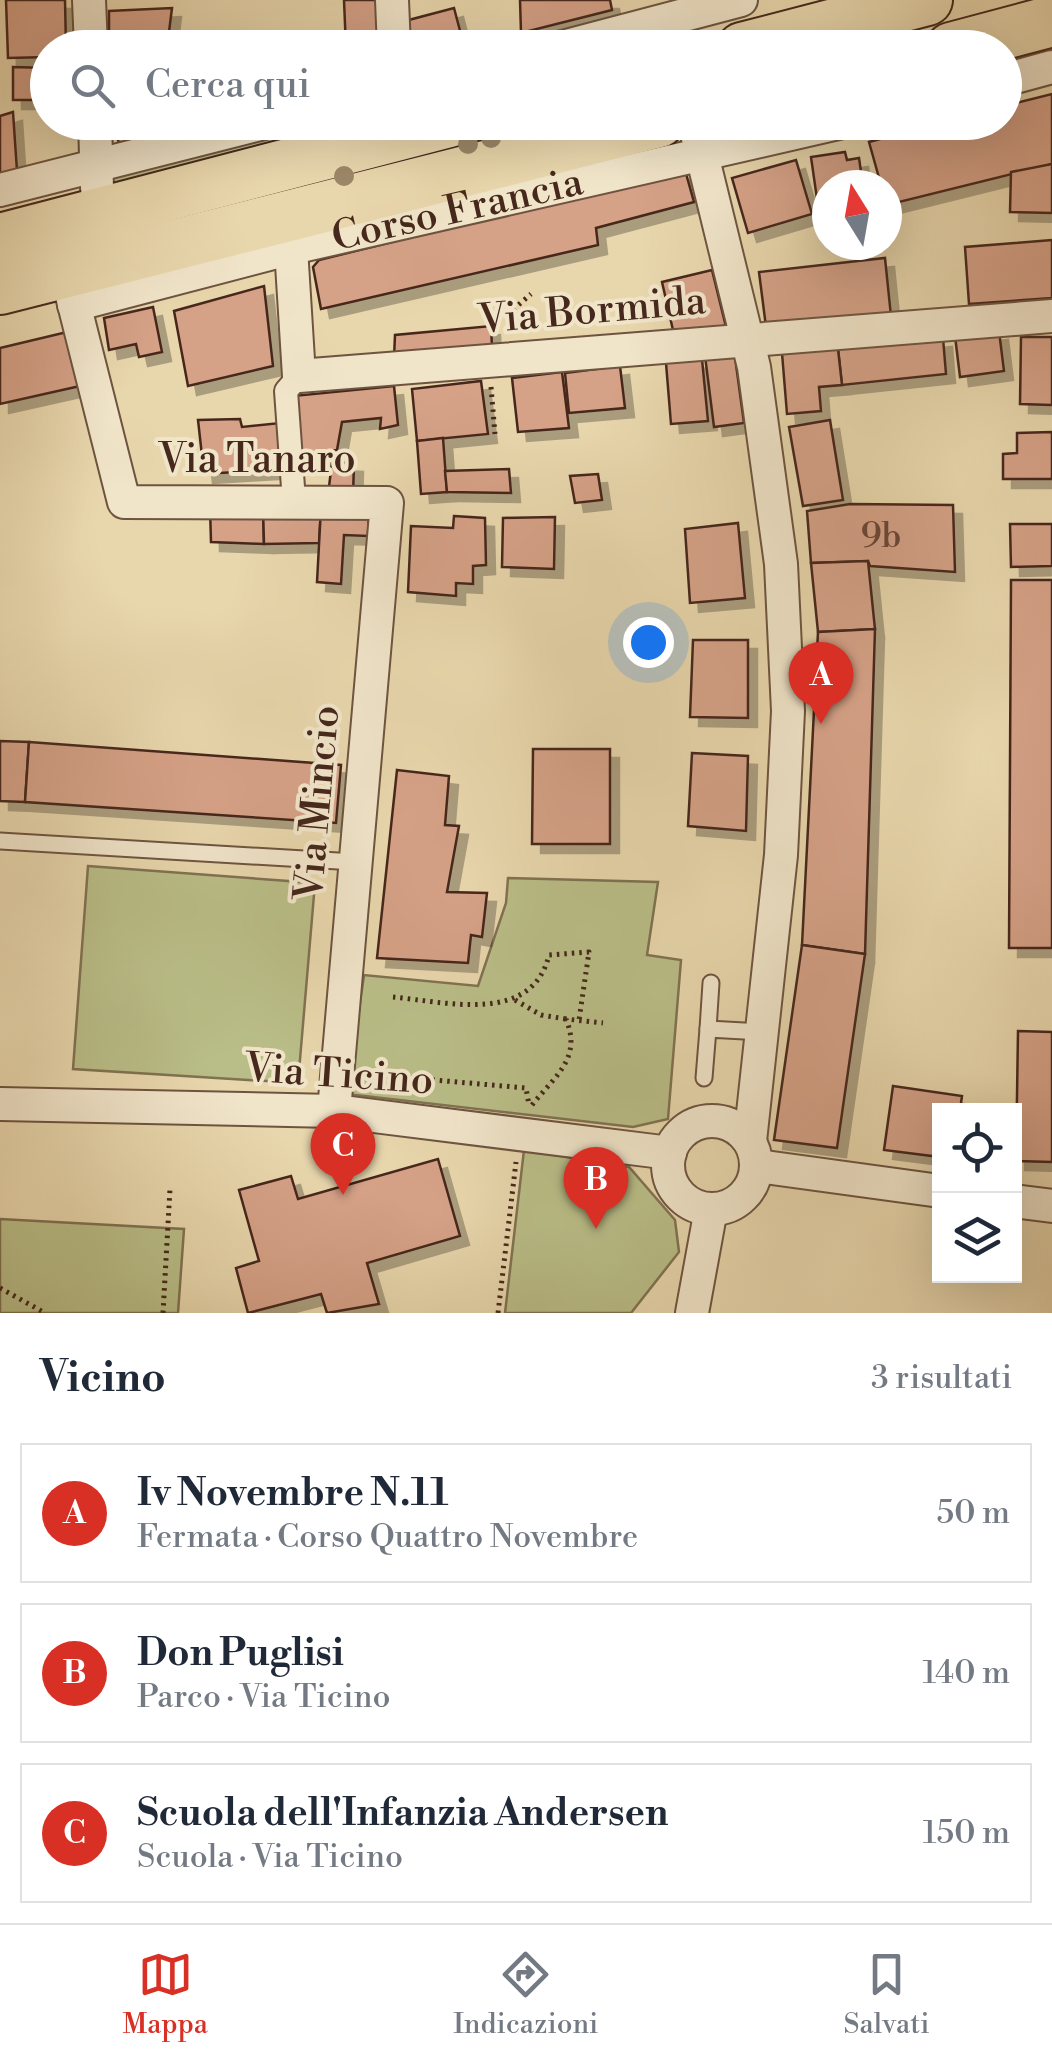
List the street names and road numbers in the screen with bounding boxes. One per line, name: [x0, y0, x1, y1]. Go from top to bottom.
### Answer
street label: Corso Francia: [327, 157, 589, 263]
street label: Via Bormida: [475, 276, 708, 346]
street label: Via Tanaro: [157, 435, 356, 485]
street label: Via Mincio: [284, 703, 351, 904]
street label: Via Ticino: [242, 1043, 435, 1107]

